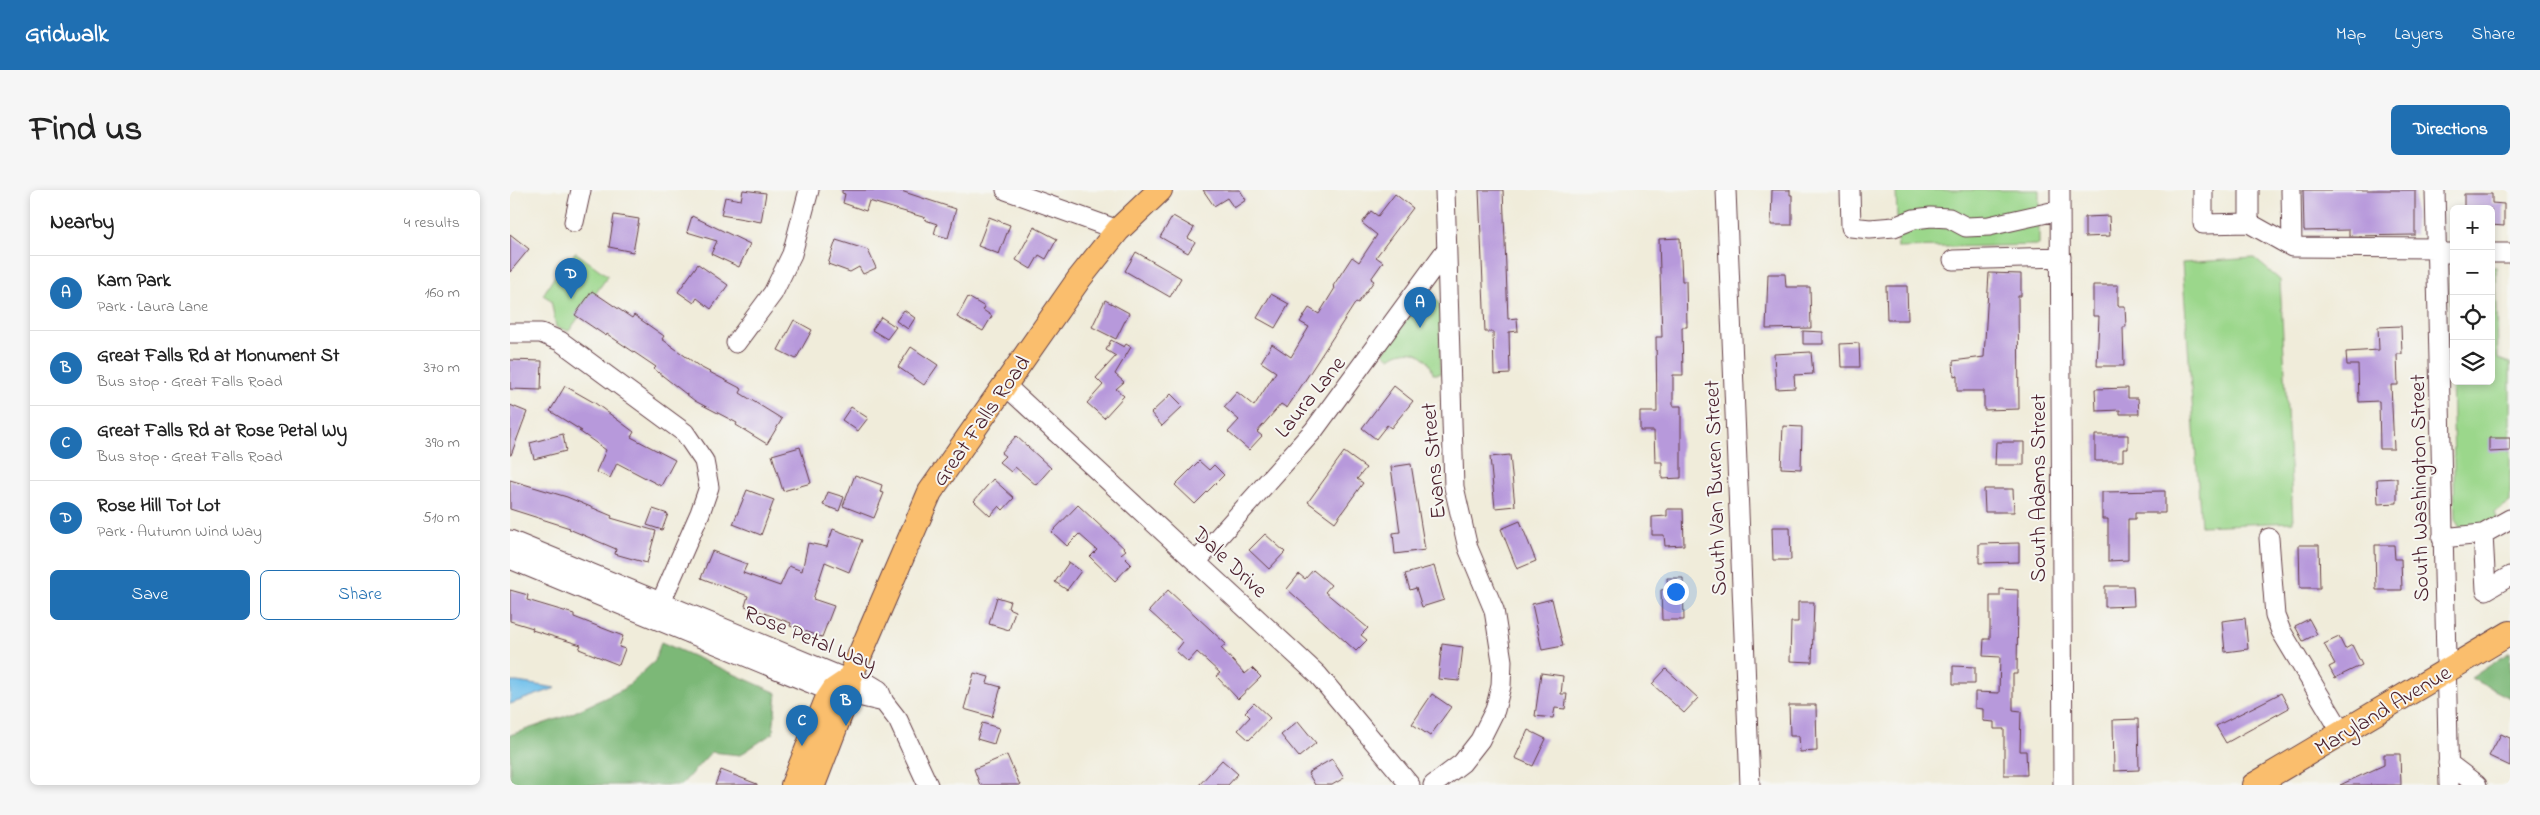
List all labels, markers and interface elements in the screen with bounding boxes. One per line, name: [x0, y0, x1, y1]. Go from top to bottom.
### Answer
text: Gridwalk: [25, 18, 109, 53]
text: Map: [2336, 22, 2366, 48]
text: Layers: [2394, 22, 2444, 48]
text: Share: [2472, 22, 2515, 48]
text: Find us: [30, 105, 142, 156]
button: Directions: [2391, 105, 2510, 155]
map controls: [2450, 205, 2495, 385]
button: +: [2450, 205, 2495, 250]
text: Nearby: [50, 208, 114, 238]
text: 4 results: [404, 211, 460, 235]
button: −: [2450, 250, 2495, 295]
pin: D: [555, 258, 587, 299]
text: Karn Park: [97, 268, 171, 295]
text: A: [61, 281, 71, 305]
text: 160 m: [425, 281, 460, 305]
pin: A: [1404, 287, 1436, 328]
text: Park · Laura Lane: [97, 295, 208, 319]
button: locate: [2450, 295, 2495, 340]
button: layers: [2450, 340, 2495, 385]
text: Great Falls Rd at Monument St: [97, 343, 339, 370]
street label: Great Falls Road: [925, 350, 1040, 494]
street label: Laura Lane: [1268, 350, 1355, 446]
text: B: [61, 356, 71, 380]
text: 370 m: [423, 356, 460, 380]
text: Bus stop · Great Falls Road: [97, 370, 282, 394]
street label: South Washington Street: [2403, 373, 2440, 602]
street label: South Van Buren Street: [1697, 379, 1737, 596]
street label: South Adams Street: [2024, 393, 2056, 582]
street label: Evans Street: [1414, 401, 1456, 520]
text: Great Falls Rd at Rose Petal Wy: [97, 418, 347, 445]
text: C: [62, 431, 70, 455]
text: 390 m: [425, 431, 460, 455]
text: Bus stop · Great Falls Road: [97, 445, 282, 469]
text: Rose Hill Tot Lot: [97, 493, 220, 520]
text: D: [60, 506, 72, 530]
text: 510 m: [422, 506, 460, 530]
street label: Dale Drive: [1183, 519, 1274, 607]
text: Park · Autumn Wind Way: [97, 520, 262, 544]
button: Save: [50, 570, 250, 620]
button: Share: [260, 570, 460, 620]
your location: [1663, 579, 1689, 605]
street label: Rose Petal Way: [738, 599, 881, 682]
street label: Maryland Avenue: [2309, 658, 2459, 766]
pin: B: [830, 685, 862, 726]
pin: C: [786, 705, 818, 746]

